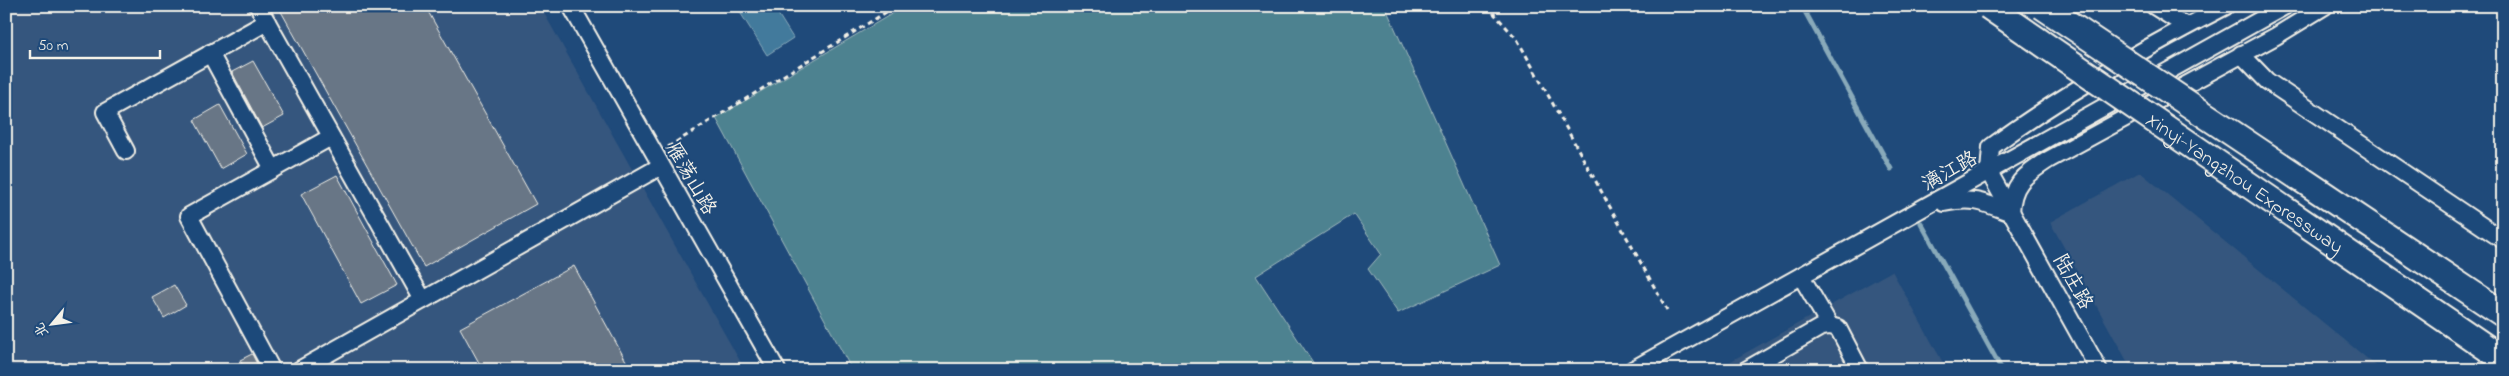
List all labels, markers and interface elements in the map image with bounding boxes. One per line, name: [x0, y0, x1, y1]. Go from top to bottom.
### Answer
scale bar: [30, 28, 160, 60]
text: 50 m: [38, 35, 69, 57]
street label: Xinyi-Yangzhou Expressway: [2139, 107, 2348, 262]
street label: 雁荡山路: [657, 137, 723, 222]
street label: 漓江路: [1917, 144, 1984, 199]
street label: 陆庄路: [2045, 249, 2100, 316]
north arrow: [28, 298, 78, 348]
text: 北: [29, 318, 55, 341]

